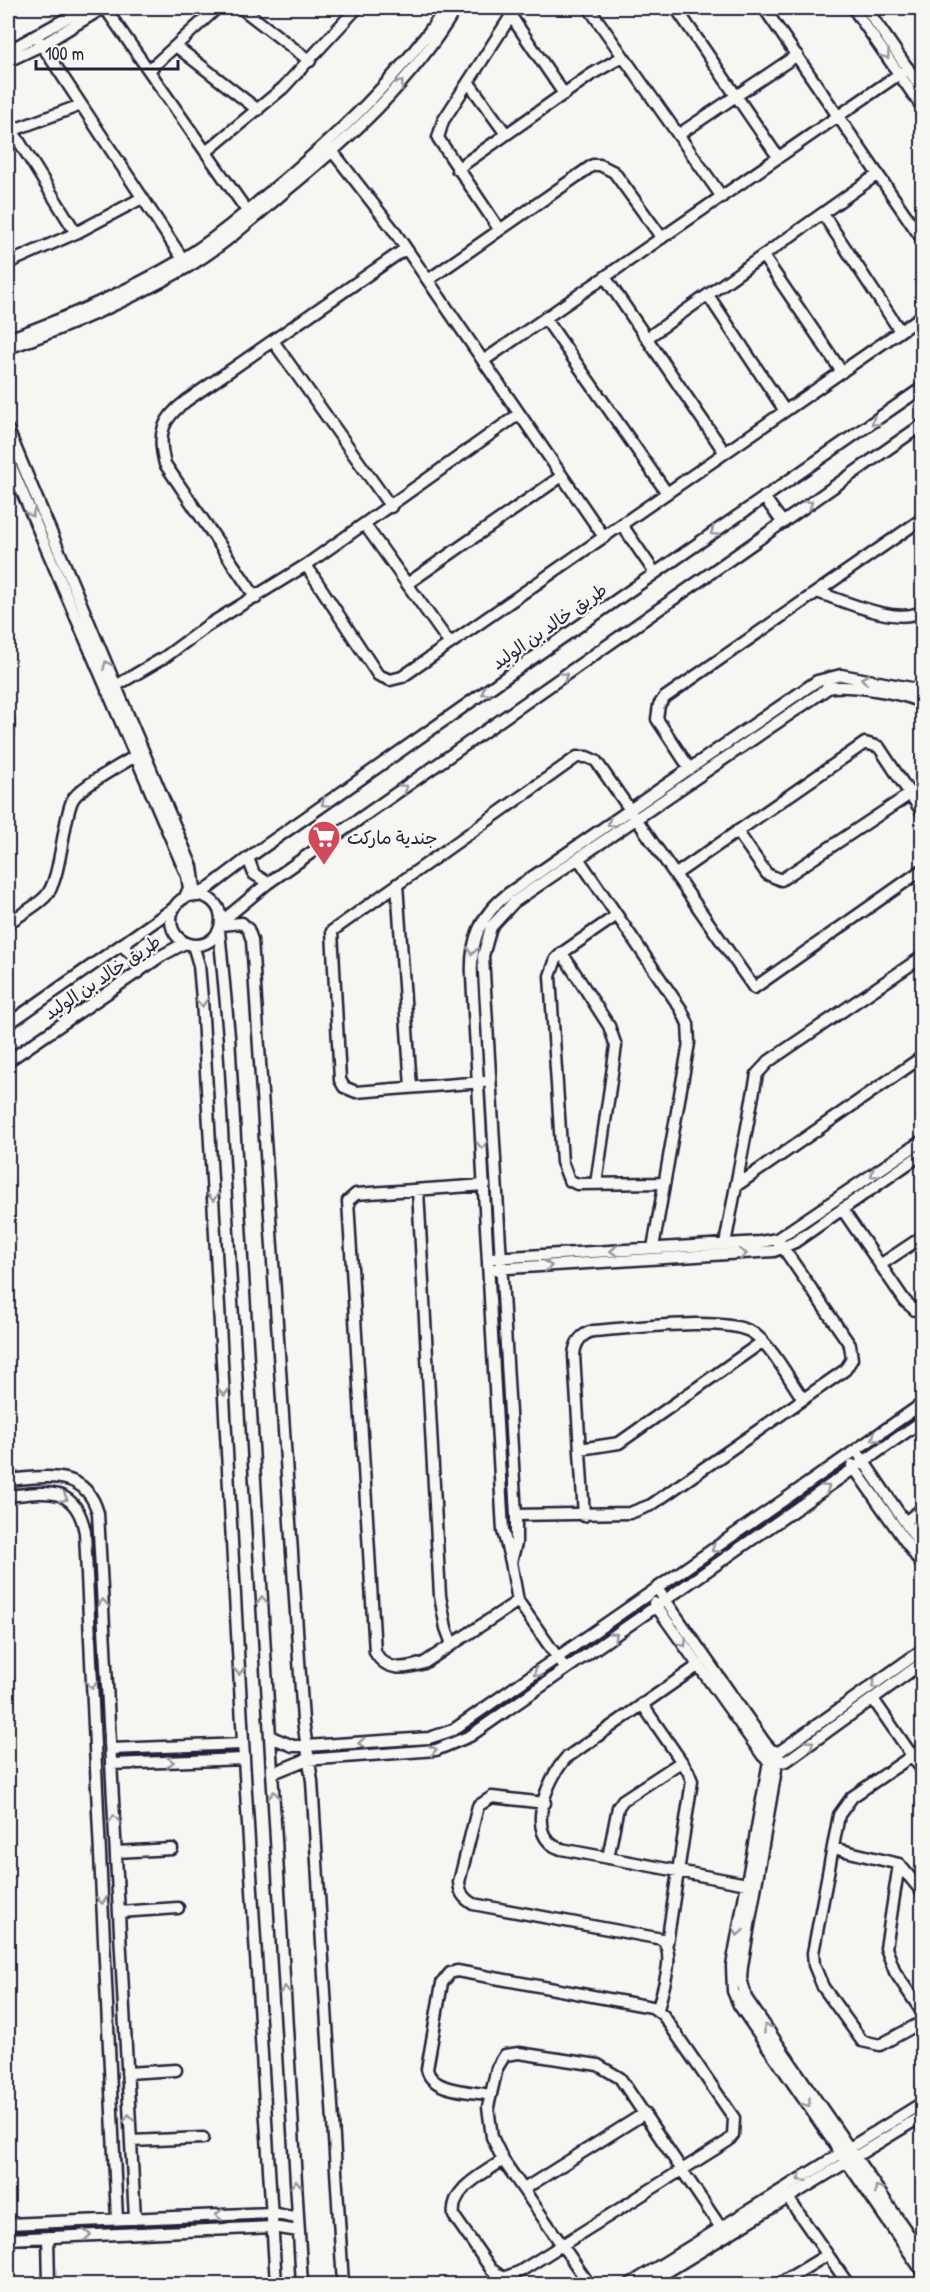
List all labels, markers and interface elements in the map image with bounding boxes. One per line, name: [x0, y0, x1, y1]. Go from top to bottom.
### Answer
scale bar: [36, 33, 178, 71]
text: 100 m: [45, 41, 84, 66]
one-way arrow: [879, 49, 890, 60]
one-way arrow: [393, 81, 404, 91]
one-way arrow: [870, 415, 881, 426]
one-way arrow: [803, 500, 814, 511]
one-way arrow: [23, 506, 35, 517]
one-way arrow: [709, 525, 720, 536]
street label: طريق خالد بن الوليد: [486, 577, 612, 675]
one-way arrow: [102, 661, 114, 672]
one-way arrow: [557, 672, 568, 683]
one-way arrow: [861, 673, 870, 685]
one-way arrow: [480, 684, 491, 695]
one-way arrow: [397, 784, 408, 795]
one-way arrow: [321, 796, 332, 807]
one-way arrow: [607, 816, 618, 827]
supermarket icon: جندية ماركت: [306, 819, 342, 866]
place label: جندية ماركت: [347, 825, 438, 850]
street label: طريق خالد بن الوليد: [39, 929, 165, 1025]
one-way arrow: [467, 946, 479, 955]
one-way arrow: [195, 998, 208, 1007]
one-way arrow: [476, 1141, 489, 1150]
one-way arrow: [870, 1167, 881, 1178]
one-way arrow: [206, 1193, 219, 1202]
one-way arrow: [609, 1244, 618, 1257]
one-way arrow: [738, 1248, 747, 1261]
one-way arrow: [544, 1260, 553, 1273]
one-way arrow: [217, 1388, 230, 1397]
one-way arrow: [870, 1431, 881, 1442]
one-way arrow: [820, 1484, 831, 1495]
one-way arrow: [58, 1491, 68, 1502]
one-way arrow: [710, 1542, 721, 1553]
one-way arrow: [256, 1596, 269, 1605]
one-way arrow: [97, 1598, 110, 1607]
one-way arrow: [608, 1632, 619, 1643]
one-way arrow: [676, 1636, 687, 1647]
one-way arrow: [232, 1666, 245, 1675]
one-way arrow: [533, 1666, 544, 1677]
one-way arrow: [871, 1677, 882, 1688]
one-way arrow: [86, 1680, 99, 1689]
one-way arrow: [357, 1737, 366, 1750]
one-way arrow: [804, 1740, 815, 1751]
one-way arrow: [427, 1745, 437, 1758]
one-way arrow: [165, 1755, 174, 1768]
one-way arrow: [267, 1790, 280, 1799]
one-way arrow: [108, 1814, 121, 1823]
one-way arrow: [96, 1896, 109, 1905]
one-way arrow: [732, 1926, 745, 1936]
one-way arrow: [278, 1985, 291, 1994]
one-way arrow: [763, 2024, 774, 2035]
one-way arrow: [800, 2097, 811, 2108]
one-way arrow: [123, 2114, 136, 2123]
one-way arrow: [797, 2171, 807, 2183]
one-way arrow: [289, 2180, 302, 2189]
one-way arrow: [874, 2184, 885, 2195]
one-way arrow: [214, 2209, 223, 2221]
one-way arrow: [82, 2229, 91, 2242]

